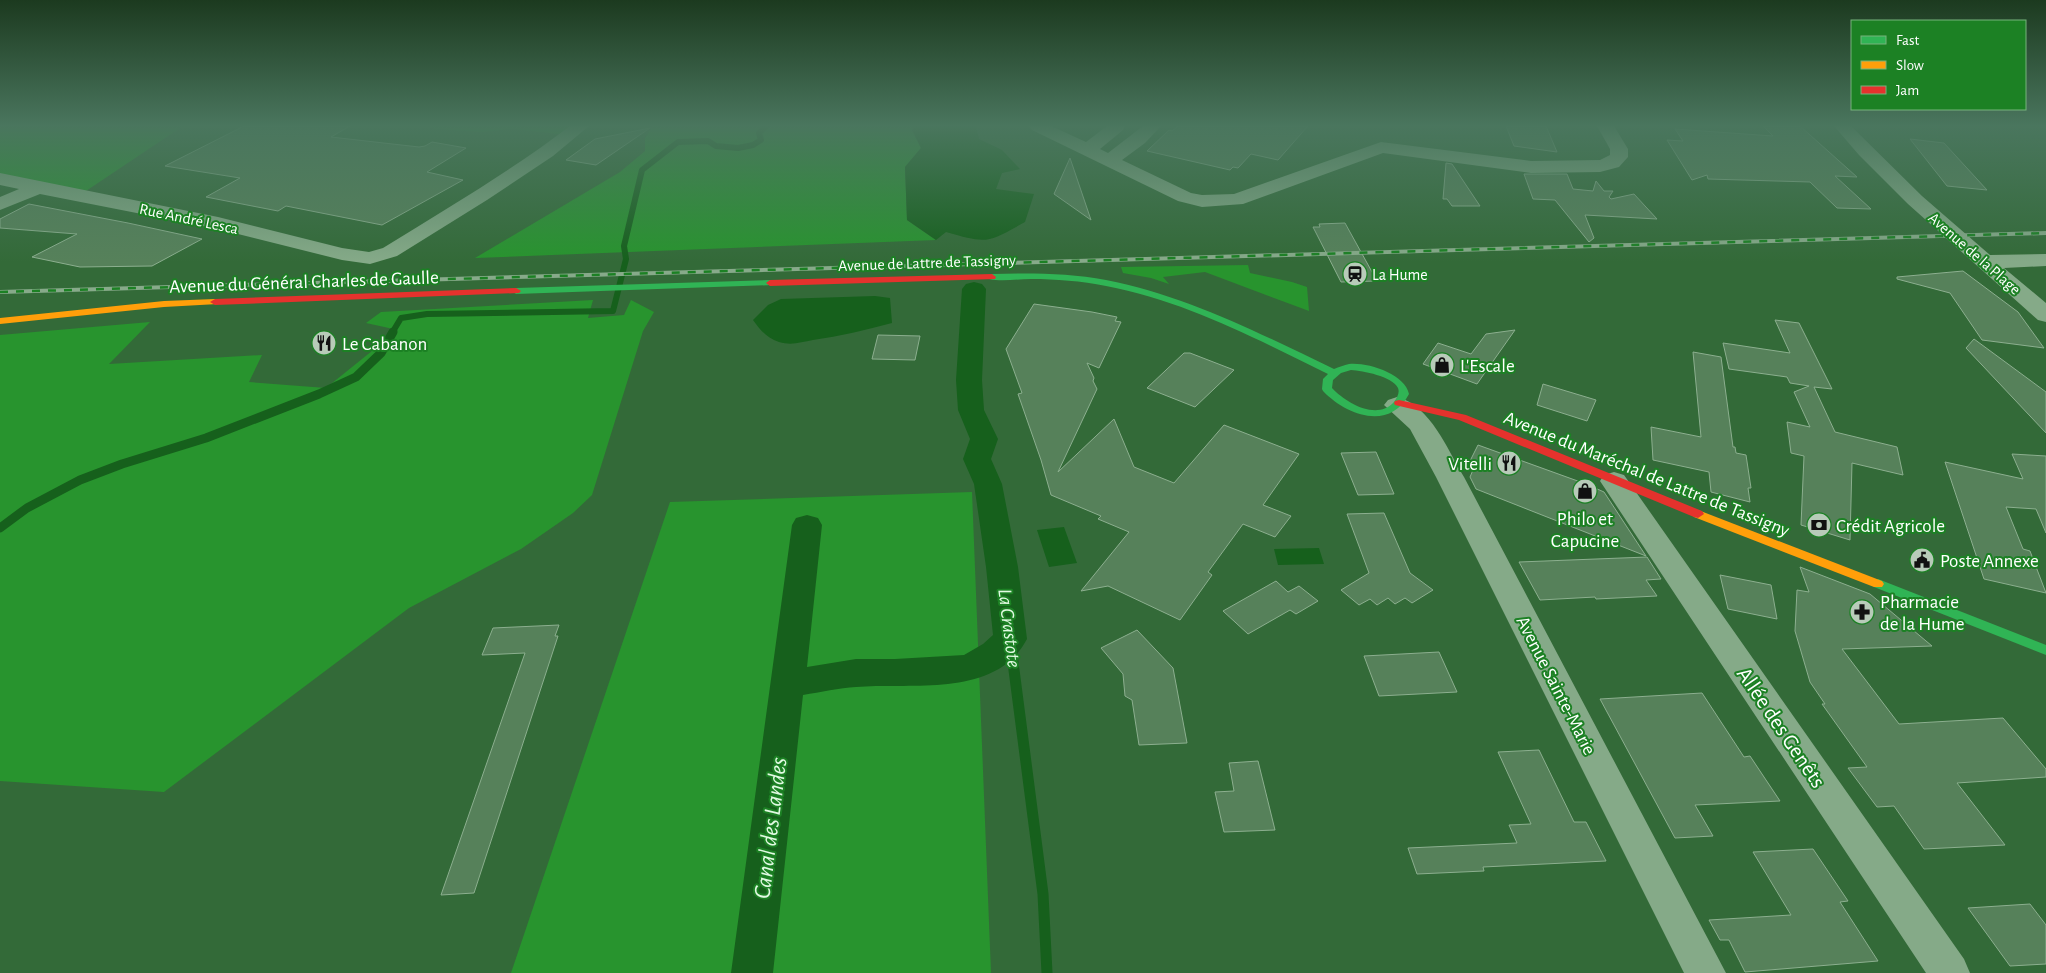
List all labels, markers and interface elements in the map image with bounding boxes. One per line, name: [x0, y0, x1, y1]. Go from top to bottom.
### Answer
legend: [1851, 20, 2026, 110]
text: Fast: [1896, 33, 1920, 48]
text: Slow: [1896, 58, 1924, 73]
text: Jam: [1896, 83, 1919, 98]
street label: Rue André Lesca: [138, 201, 240, 237]
street label: Avenue de la Plage: [1925, 210, 2024, 298]
street label: Avenue de Lattre de Tassigny: [838, 252, 1016, 275]
station icon: La Hume: [1342, 261, 1368, 287]
place label: La Hume: [1372, 267, 1428, 283]
street label: Avenue du Général Charles de Gaulle: [169, 268, 439, 297]
restaurant icon: Le Cabanon: [311, 330, 337, 356]
place label: Le Cabanon: [342, 335, 427, 354]
shop icon: L'Escale: [1429, 352, 1455, 378]
place label: L'Escale: [1460, 357, 1515, 376]
street label: Avenue du Maréchal de Lattre de Tassigny: [1501, 408, 1792, 540]
restaurant icon: Vitelli: [1496, 450, 1522, 476]
place label: Vitelli: [1448, 455, 1492, 474]
shop icon: Philo et Capucine: [1572, 478, 1598, 504]
place label: Philo et Capucine: [1551, 510, 1619, 551]
bank icon: Crédit Agricole: [1806, 512, 1832, 538]
place label: Crédit Agricole: [1836, 517, 1945, 536]
public building icon: Poste Annexe: [1909, 547, 1935, 573]
place label: Poste Annexe: [1940, 552, 2039, 571]
water label: La Crastote: [994, 588, 1024, 669]
place label: Pharmacie de la Hume: [1880, 593, 1965, 634]
pharmacy icon: Pharmacie de la Hume: [1849, 599, 1875, 625]
street label: Avenue Sainte-Marie: [1512, 613, 1599, 758]
street label: Allée des Genêts: [1733, 663, 1830, 792]
water label: Canal des Landes: [750, 756, 792, 900]

